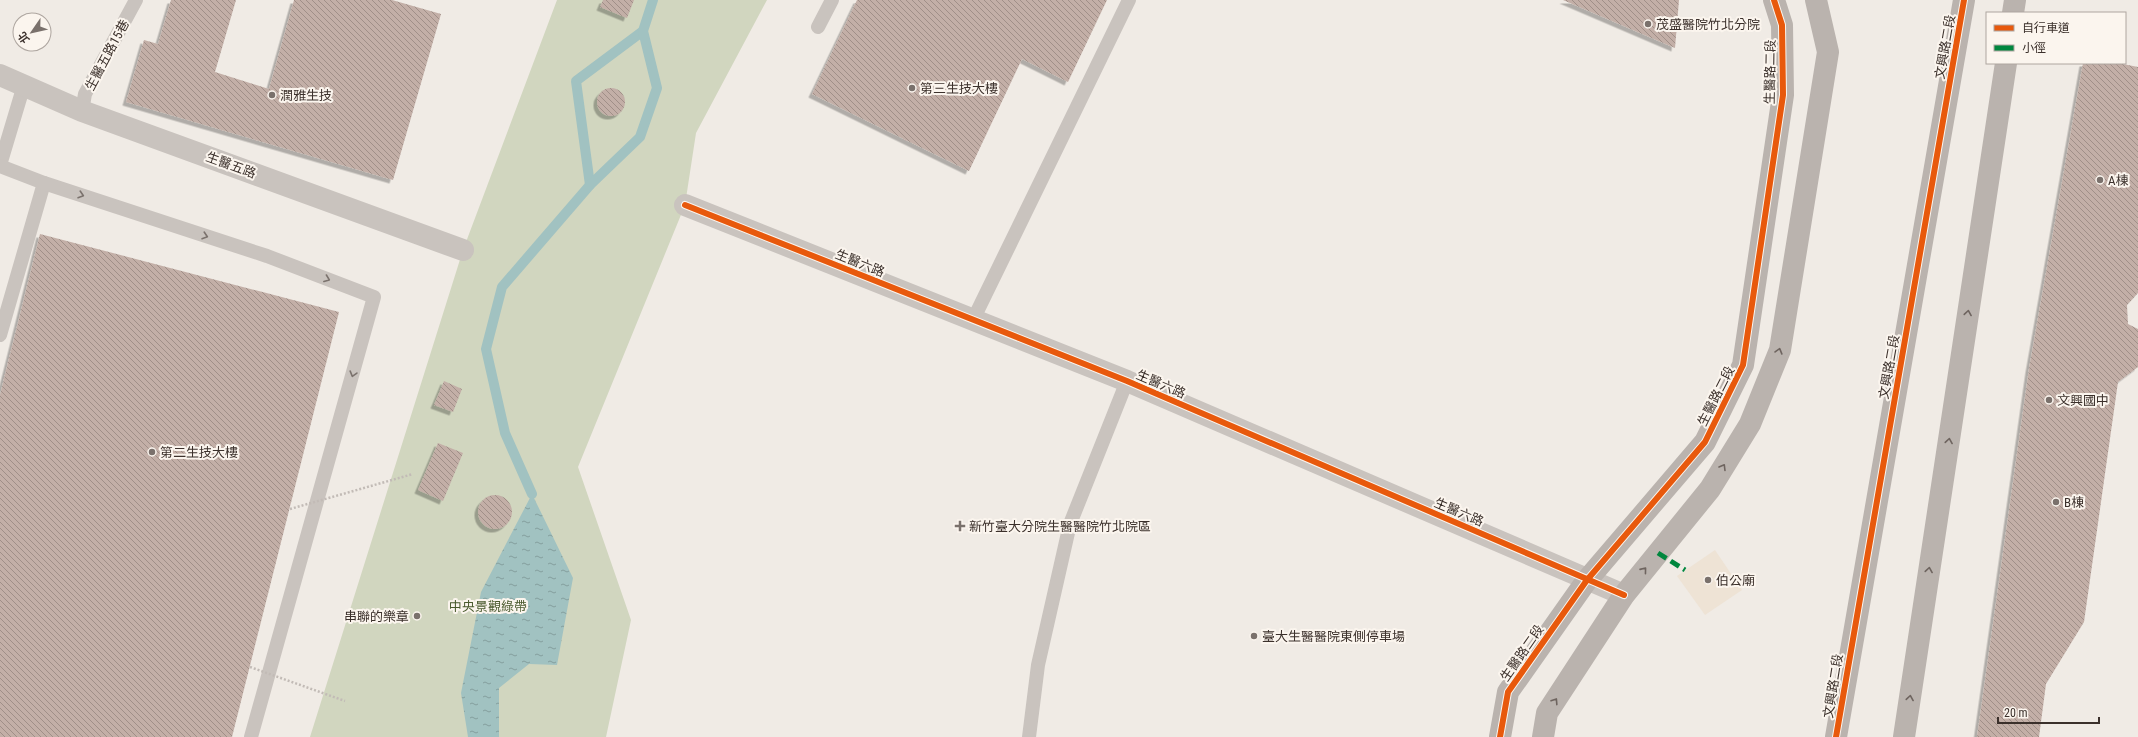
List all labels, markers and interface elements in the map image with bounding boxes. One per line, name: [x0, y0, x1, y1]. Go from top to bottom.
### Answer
north arrow: [12, 12, 52, 52]
legend: [1986, 12, 2126, 64]
street label: 文興路二段: [1932, 14, 1958, 80]
street label: 生醫五路15巷: [82, 17, 132, 93]
place label: 茂盛醫院竹北分院: [1656, 17, 1760, 32]
marker: 茂盛醫院竹北分院: [1643, 19, 1653, 29]
text: 自行車道: [2022, 21, 2070, 35]
text: 北: [16, 29, 33, 46]
street label: 生醫路二段: [1762, 39, 1778, 105]
text: 小徑: [2022, 41, 2046, 55]
place label: 第三生技大樓: [920, 81, 998, 96]
marker: 第三生技大樓: [907, 83, 917, 93]
place label: 潤雅生技: [280, 88, 332, 103]
marker: 潤雅生技: [267, 90, 277, 100]
street label: 生醫五路: [204, 149, 258, 181]
place label: A棟: [2108, 173, 2129, 188]
marker: A棟: [2095, 175, 2105, 185]
one-way arrow: [78, 191, 85, 199]
one-way arrow: [201, 231, 208, 240]
street label: 生醫六路: [833, 246, 887, 280]
one-way arrow: [324, 274, 331, 283]
one-way arrow: [1963, 310, 1972, 316]
street label: 文興路二段: [1876, 334, 1902, 400]
one-way arrow: [1774, 347, 1783, 354]
street label: 生醫路二段: [1695, 364, 1737, 428]
street label: 生醫六路: [1134, 367, 1188, 401]
one-way arrow: [349, 370, 358, 377]
place label: 文興國中: [2057, 393, 2109, 408]
marker: 文興國中: [2044, 395, 2054, 405]
one-way arrow: [1944, 438, 1953, 444]
place label: 第二生技大樓: [160, 445, 238, 460]
marker: 第二生技大樓: [147, 447, 157, 457]
one-way arrow: [1719, 464, 1726, 471]
street label: 生醫六路: [1432, 495, 1486, 529]
place label: B棟: [2064, 495, 2084, 510]
marker: B棟: [2051, 497, 2061, 507]
place label: 新竹臺大分院生醫醫院竹北院區: [969, 519, 1151, 534]
marker: 新竹臺大分院生醫醫院竹北院區: [954, 520, 966, 532]
one-way arrow: [1924, 567, 1933, 573]
one-way arrow: [1639, 568, 1646, 575]
place label: 伯公廟: [1716, 573, 1755, 588]
marker: 伯公廟: [1703, 575, 1713, 585]
park label: 中央景觀綠帶: [449, 599, 527, 614]
place label: 串聯的樂章: [344, 609, 409, 624]
marker: 串聯的樂章: [412, 611, 422, 621]
street label: 生醫路二段: [1497, 622, 1547, 684]
place label: 臺大生醫醫院東側停車場: [1262, 629, 1405, 644]
marker: 臺大生醫醫院東側停車場: [1249, 631, 1259, 641]
street label: 文興路二段: [1821, 653, 1845, 719]
one-way arrow: [1905, 695, 1914, 702]
one-way arrow: [1550, 698, 1558, 705]
scale bar: [1998, 699, 2099, 725]
text: 20 m: [2004, 706, 2028, 720]

